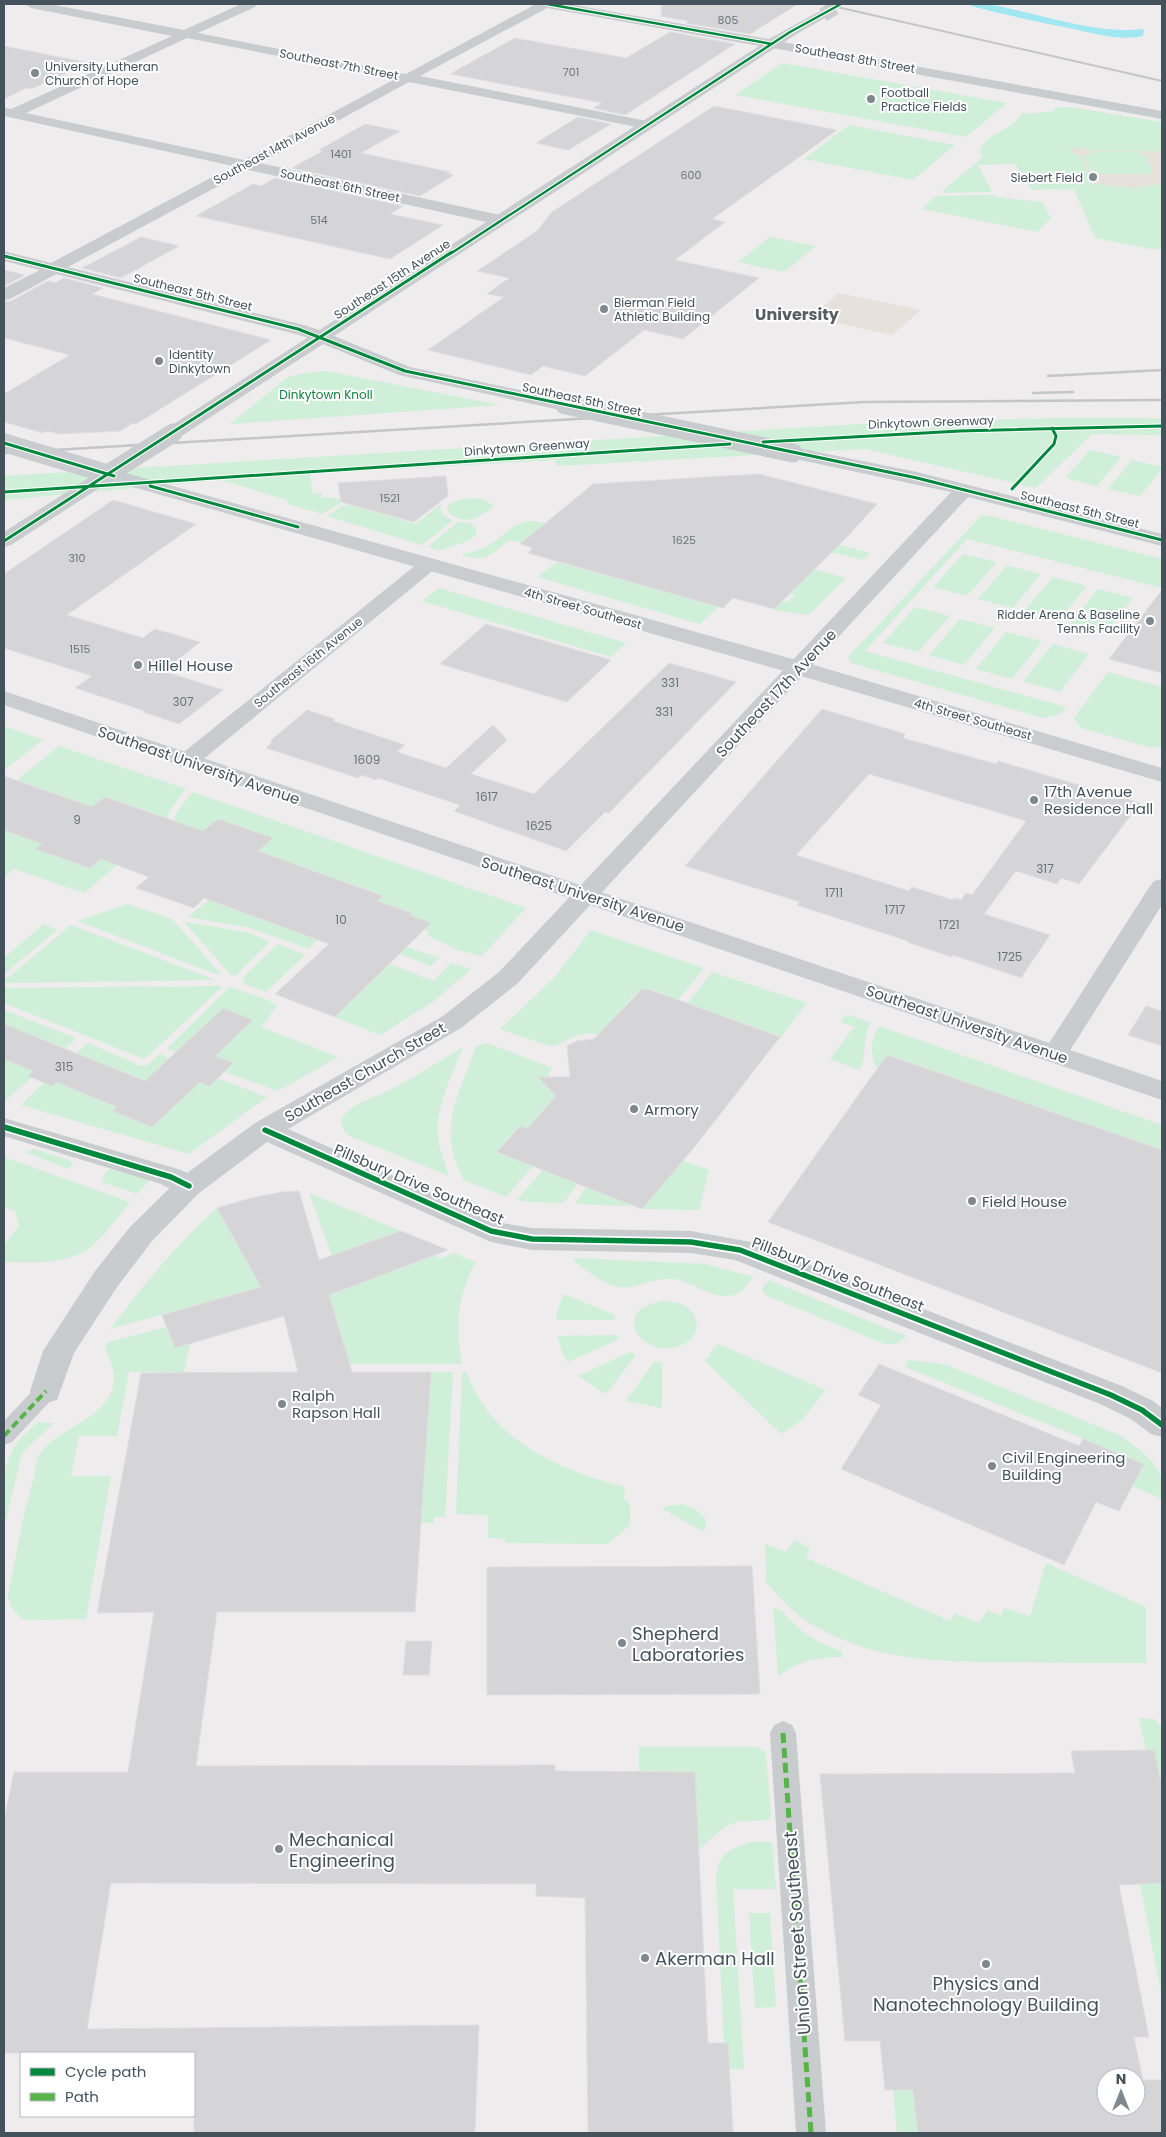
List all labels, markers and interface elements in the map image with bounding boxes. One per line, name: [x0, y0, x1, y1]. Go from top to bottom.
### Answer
house number: 805: [718, 12, 738, 28]
street label: Southeast 8th Street: [794, 39, 916, 77]
street label: Southeast 7th Street: [278, 44, 400, 84]
place label: University Lutheran Church of Hope: [45, 58, 159, 89]
house number: 701: [563, 64, 579, 80]
marker: University Lutheran Church of Hope: [29, 67, 41, 79]
place label: Football Practice Fields: [881, 84, 967, 115]
marker: Football Practice Fields: [865, 93, 877, 105]
street label: Southeast 14th Avenue: [210, 110, 338, 188]
house number: 1401: [331, 146, 351, 162]
street label: Southeast 6th Street: [279, 164, 401, 206]
house number: 600: [681, 167, 701, 183]
place label: Siebert Field: [1010, 169, 1083, 186]
marker: Siebert Field: [1087, 171, 1099, 183]
house number: 514: [310, 212, 328, 228]
street label: Southeast 15th Avenue: [331, 235, 453, 323]
street label: Southeast 5th Street: [132, 269, 254, 315]
place label: Bierman Field Athletic Building: [614, 294, 710, 325]
marker: Bierman Field Athletic Building: [598, 303, 610, 315]
district label: University: [755, 303, 840, 326]
place label: Identity Dinkytown: [169, 346, 231, 377]
marker: Identity Dinkytown: [153, 355, 165, 367]
street label: Southeast 5th Street: [521, 378, 643, 420]
park label: Dinkytown Knoll: [279, 386, 373, 403]
street label: Dinkytown Greenway: [868, 411, 994, 433]
street label: Dinkytown Greenway: [464, 434, 591, 460]
street label: Southeast 5th Street: [1019, 486, 1141, 532]
house number: 1521: [380, 490, 400, 506]
house number: 1625: [672, 532, 696, 548]
house number: 310: [69, 550, 86, 566]
street label: 4th Street Southeast: [522, 583, 644, 633]
place label: Ridder Arena & Baseline Tennis Facility: [997, 606, 1140, 637]
street label: Southeast 16th Avenue: [250, 613, 366, 711]
marker: Ridder Arena & Baseline Tennis Facility: [1144, 615, 1156, 627]
street label: Southeast 17th Avenue: [711, 624, 841, 762]
house number: 1515: [70, 641, 91, 657]
place label: Hillel House: [148, 655, 233, 676]
marker: Hillel House: [132, 659, 144, 671]
house number: 331: [661, 674, 679, 691]
house number: 307: [172, 693, 194, 710]
street label: 4th Street Southeast: [912, 694, 1034, 744]
house number: 331: [655, 703, 673, 720]
street label: Southeast University Avenue: [95, 721, 303, 809]
house number: 1609: [354, 751, 380, 768]
place label: 17th Avenue Residence Hall: [1044, 781, 1153, 819]
house number: 1617: [476, 788, 498, 805]
marker: 17th Avenue Residence Hall: [1028, 794, 1040, 806]
house number: 9: [73, 811, 81, 828]
house number: 1625: [526, 817, 552, 834]
street label: Southeast University Avenue: [479, 851, 687, 937]
house number: 317: [1036, 860, 1054, 877]
house number: 1711: [825, 884, 843, 901]
house number: 1717: [885, 901, 906, 918]
house number: 10: [335, 911, 347, 928]
house number: 1721: [938, 916, 960, 933]
house number: 1725: [998, 948, 1022, 965]
street label: Southeast University Avenue: [863, 980, 1071, 1068]
street label: Southeast Church Street: [281, 1017, 449, 1127]
house number: 315: [55, 1058, 73, 1075]
place label: Armory: [644, 1099, 699, 1120]
marker: Armory: [628, 1103, 640, 1115]
street label: Pillsbury Drive Southeast: [331, 1139, 507, 1229]
place label: Field House: [982, 1191, 1067, 1212]
marker: Field House: [966, 1195, 978, 1207]
street label: Pillsbury Drive Southeast: [749, 1231, 927, 1317]
place label: Ralph Rapson Hall: [292, 1385, 380, 1423]
marker: Ralph Rapson Hall: [276, 1398, 288, 1410]
place label: Civil Engineering Building: [1002, 1447, 1125, 1485]
marker: Civil Engineering Building: [986, 1460, 998, 1472]
place label: Shepherd Laboratories: [632, 1621, 744, 1667]
marker: Shepherd Laboratories: [616, 1637, 628, 1649]
place label: Mechanical Engineering: [289, 1827, 395, 1873]
street label: Union Street Southeast: [777, 1830, 817, 2036]
marker: Mechanical Engineering: [273, 1843, 285, 1855]
place label: Akerman Hall: [655, 1946, 775, 1971]
marker: Akerman Hall: [639, 1952, 651, 1964]
marker: Physics and Nanotechnology Building: [980, 1958, 992, 1970]
place label: Physics and Nanotechnology Building: [873, 1971, 1099, 2017]
legend: [20, 2052, 195, 2117]
text: Cycle path: [65, 2061, 146, 2082]
north arrow: [1096, 2067, 1146, 2117]
text: N: [1116, 2069, 1126, 2089]
text: Path: [65, 2086, 99, 2107]

